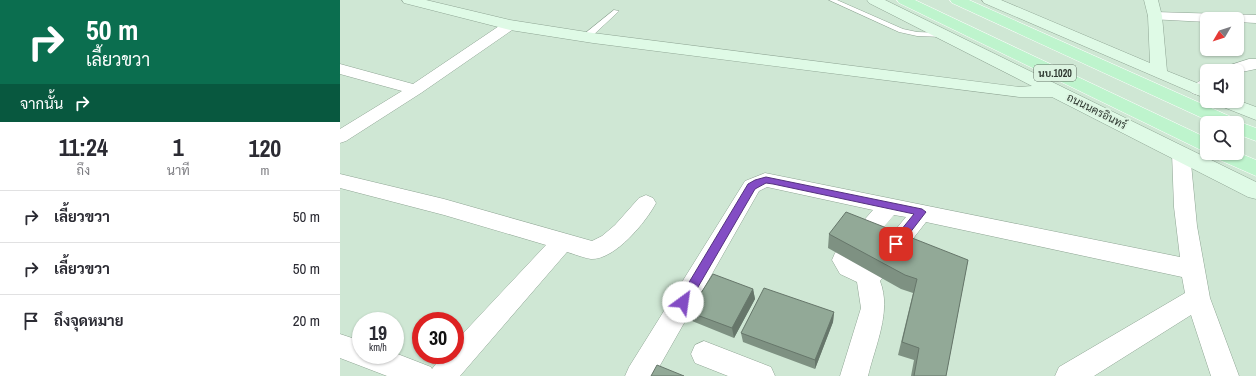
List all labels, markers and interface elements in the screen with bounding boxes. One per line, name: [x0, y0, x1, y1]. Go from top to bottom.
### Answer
text: 50 m: [86, 11, 138, 49]
north arrow: [1200, 12, 1244, 56]
map controls: [1200, 12, 1244, 160]
icon: right: [20, 16, 72, 68]
text: เลี้ยวขวา: [86, 47, 150, 72]
button: sound: [1200, 64, 1244, 108]
road number: นบ.1020: [1034, 65, 1076, 81]
street label: ถนนนครอินทร์: [1065, 89, 1130, 132]
icon: right: [71, 92, 93, 114]
text: จากนั้น: [20, 93, 63, 114]
button: search: [1200, 116, 1244, 160]
text: 11:24: [59, 131, 108, 163]
text: 1: [173, 131, 184, 163]
text: 120: [248, 132, 281, 164]
text: ถึง: [77, 162, 90, 179]
text: นาที: [167, 162, 190, 179]
text: m: [260, 162, 269, 179]
icon: right: [20, 206, 42, 228]
text: เลี้ยวขวา: [54, 206, 110, 227]
text: 50 m: [293, 206, 320, 227]
pin: [879, 227, 913, 261]
icon: arrive: [885, 233, 907, 255]
icon: right: [20, 258, 42, 280]
text: เลี้ยวขวา: [54, 258, 110, 279]
text: 50 m: [293, 258, 320, 279]
position arrow: [662, 281, 704, 323]
icon: arrive: [20, 310, 42, 332]
text: ถึงจุดหมาย: [54, 310, 124, 331]
text: 20 m: [293, 310, 320, 331]
speed limit sign: 30: [412, 312, 464, 364]
text: 19: [369, 319, 387, 346]
text: km/h: [369, 341, 387, 354]

